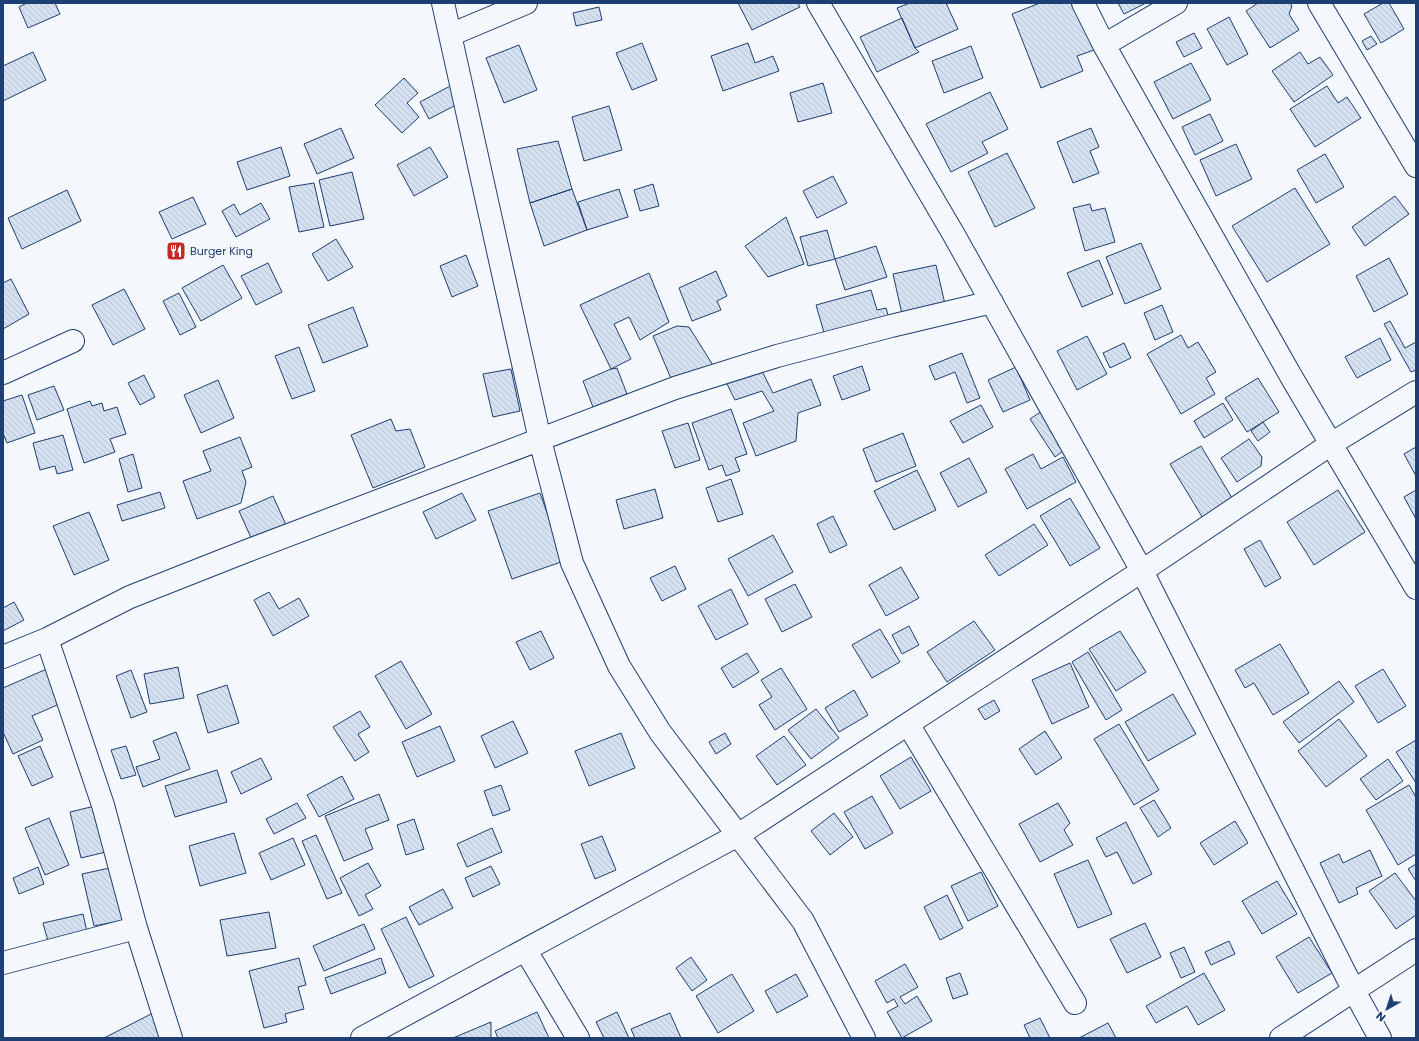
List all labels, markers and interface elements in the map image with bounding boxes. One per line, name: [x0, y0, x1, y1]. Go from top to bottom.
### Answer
restaurant icon: Burger King: [165, 240, 187, 262]
place label: Burger King: [190, 243, 253, 259]
north arrow: [1367, 989, 1407, 1029]
text: N: [1372, 1008, 1389, 1026]

